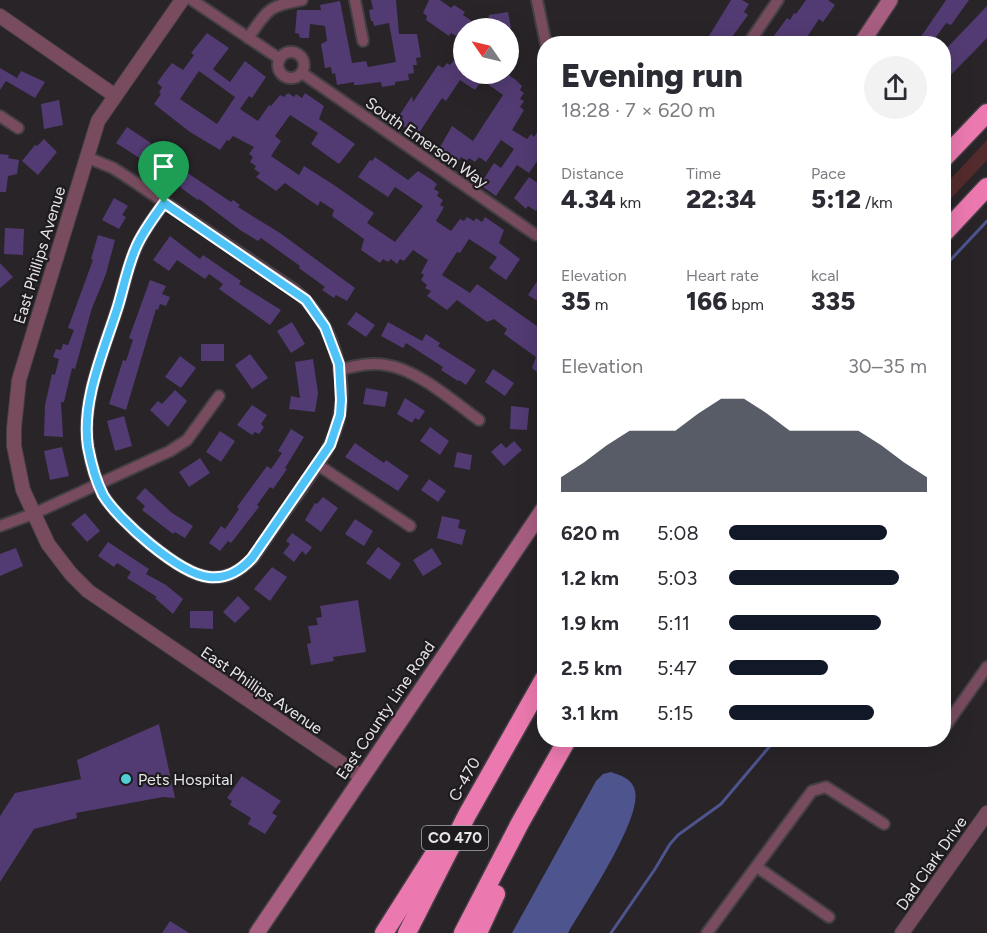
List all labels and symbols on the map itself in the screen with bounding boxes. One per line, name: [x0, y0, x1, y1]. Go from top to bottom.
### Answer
north arrow: [453, 18, 519, 84]
street label: South Emerson Way: [362, 93, 492, 192]
pin: [138, 141, 189, 203]
street label: East Phillips Avenue: [10, 184, 70, 326]
street label: East County Line Road: [332, 638, 439, 783]
street label: East Phillips Avenue: [197, 643, 326, 738]
street label: C-470: [445, 754, 484, 804]
place label: Pets Hospital: [138, 770, 233, 789]
marker: Pets Hospital: [119, 772, 133, 786]
street label: Dad Clark Drive: [892, 813, 971, 914]
road number: CO 470: [422, 826, 488, 850]

